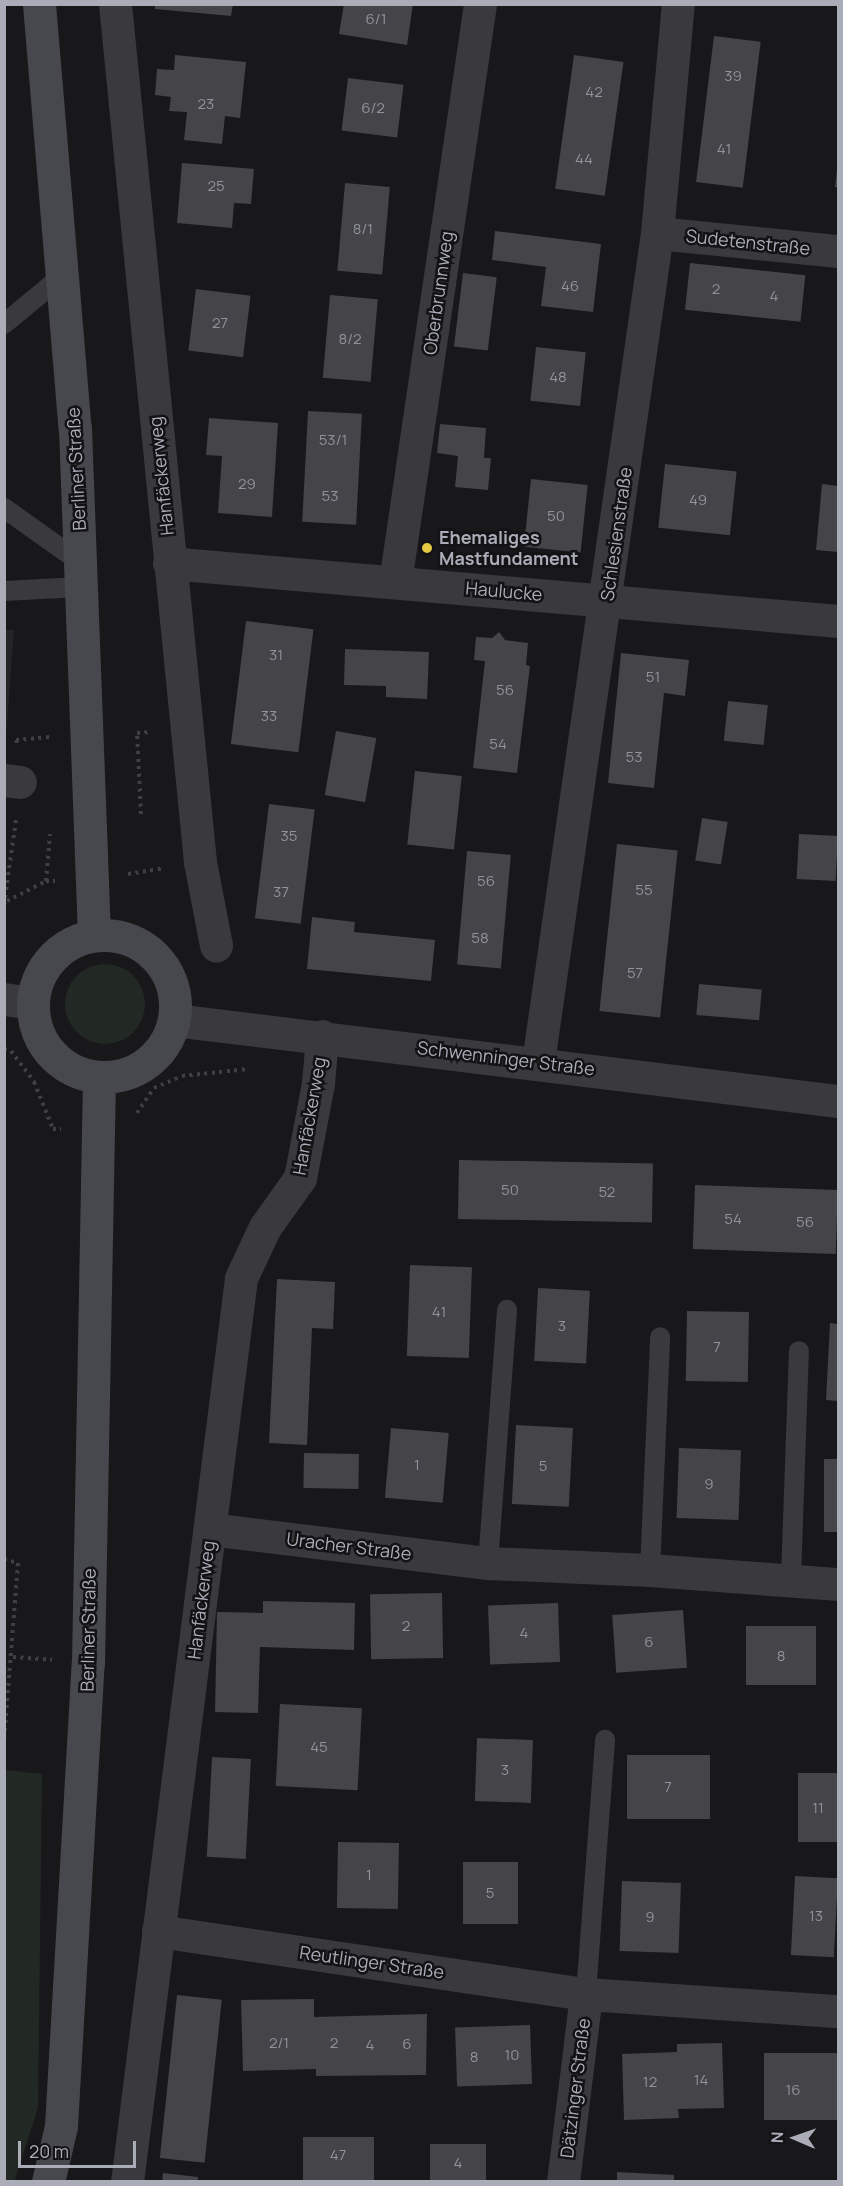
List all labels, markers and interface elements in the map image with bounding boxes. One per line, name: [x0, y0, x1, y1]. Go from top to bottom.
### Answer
house number: 6/1: [366, 10, 386, 28]
house number: 39: [724, 67, 742, 85]
house number: 42: [585, 83, 603, 101]
house number: 23: [198, 95, 214, 113]
house number: 6/2: [361, 99, 385, 117]
house number: 41: [717, 140, 731, 158]
house number: 44: [575, 150, 593, 168]
house number: 25: [207, 177, 225, 195]
house number: 8/1: [353, 220, 373, 238]
street label: Sudetenstraße: [685, 225, 811, 259]
street label: Oberbrunnweg: [419, 230, 457, 356]
house number: 46: [561, 277, 579, 295]
house number: 2: [712, 280, 720, 298]
house number: 4: [770, 287, 778, 305]
house number: 27: [212, 314, 228, 332]
house number: 8/2: [338, 330, 362, 348]
house number: 48: [549, 368, 567, 386]
street label: Berliner Straße: [62, 407, 90, 531]
street label: Hanfäckerweg: [144, 415, 178, 537]
house number: 53/1: [319, 431, 347, 449]
street label: Schlesienstraße: [596, 466, 636, 602]
house number: 29: [238, 475, 256, 493]
house number: 53: [322, 487, 338, 505]
house number: 49: [689, 491, 707, 509]
house number: 50: [547, 507, 565, 525]
place label: Ehemaliges Mastfundament: [439, 527, 579, 570]
marker: Ehemaliges Mastfundament: [420, 541, 434, 555]
street label: Haulucke: [465, 577, 543, 605]
house number: 31: [269, 646, 283, 664]
house number: 51: [646, 668, 660, 686]
house number: 56: [496, 681, 514, 699]
house number: 33: [261, 707, 277, 725]
house number: 54: [489, 735, 507, 753]
house number: 53: [626, 748, 642, 766]
house number: 35: [281, 827, 297, 845]
house number: 56: [477, 872, 495, 890]
house number: 55: [635, 881, 653, 899]
house number: 37: [273, 883, 289, 901]
house number: 58: [471, 929, 489, 947]
house number: 57: [627, 964, 643, 982]
street label: Schwenninger Straße: [416, 1036, 596, 1080]
street label: Hanfäckerweg: [288, 1055, 330, 1177]
house number: 50: [501, 1181, 519, 1199]
house number: 52: [599, 1183, 615, 1201]
house number: 54: [724, 1210, 742, 1228]
house number: 56: [796, 1213, 814, 1231]
house number: 41: [432, 1303, 446, 1321]
house number: 3: [558, 1317, 566, 1335]
house number: 7: [713, 1338, 721, 1356]
house number: 1: [414, 1456, 420, 1474]
house number: 5: [539, 1457, 547, 1475]
house number: 9: [704, 1475, 714, 1493]
street label: Uracher Straße: [285, 1528, 413, 1564]
street label: Hanfäckerweg: [183, 1539, 219, 1661]
street label: Berliner Straße: [76, 1568, 100, 1692]
house number: 2: [402, 1617, 410, 1635]
house number: 4: [520, 1624, 528, 1642]
house number: 6: [644, 1633, 654, 1651]
house number: 8: [777, 1647, 785, 1665]
house number: 45: [310, 1738, 328, 1756]
house number: 3: [501, 1761, 509, 1779]
house number: 7: [664, 1778, 672, 1796]
house number: 11: [812, 1799, 824, 1817]
house number: 1: [366, 1866, 372, 1884]
house number: 5: [486, 1884, 494, 1902]
house number: 13: [809, 1907, 823, 1925]
house number: 9: [645, 1908, 655, 1926]
street label: Reutlinger Straße: [298, 1941, 446, 1983]
street label: Dätzinger Straße: [556, 2017, 594, 2159]
house number: 2/1: [269, 2034, 289, 2052]
house number: 2: [330, 2034, 338, 2052]
house number: 6: [402, 2035, 412, 2053]
house number: 4: [366, 2036, 374, 2054]
house number: 10: [505, 2046, 519, 2064]
house number: 8: [470, 2048, 478, 2066]
house number: 14: [694, 2071, 708, 2089]
house number: 12: [643, 2073, 657, 2091]
house number: 16: [785, 2081, 801, 2099]
north arrow: [765, 2108, 825, 2168]
scale bar: [21, 2129, 140, 2167]
text: N: [766, 2131, 788, 2144]
text: 20 m: [29, 2139, 69, 2163]
house number: 47: [330, 2146, 346, 2164]
house number: 4: [454, 2154, 462, 2172]

